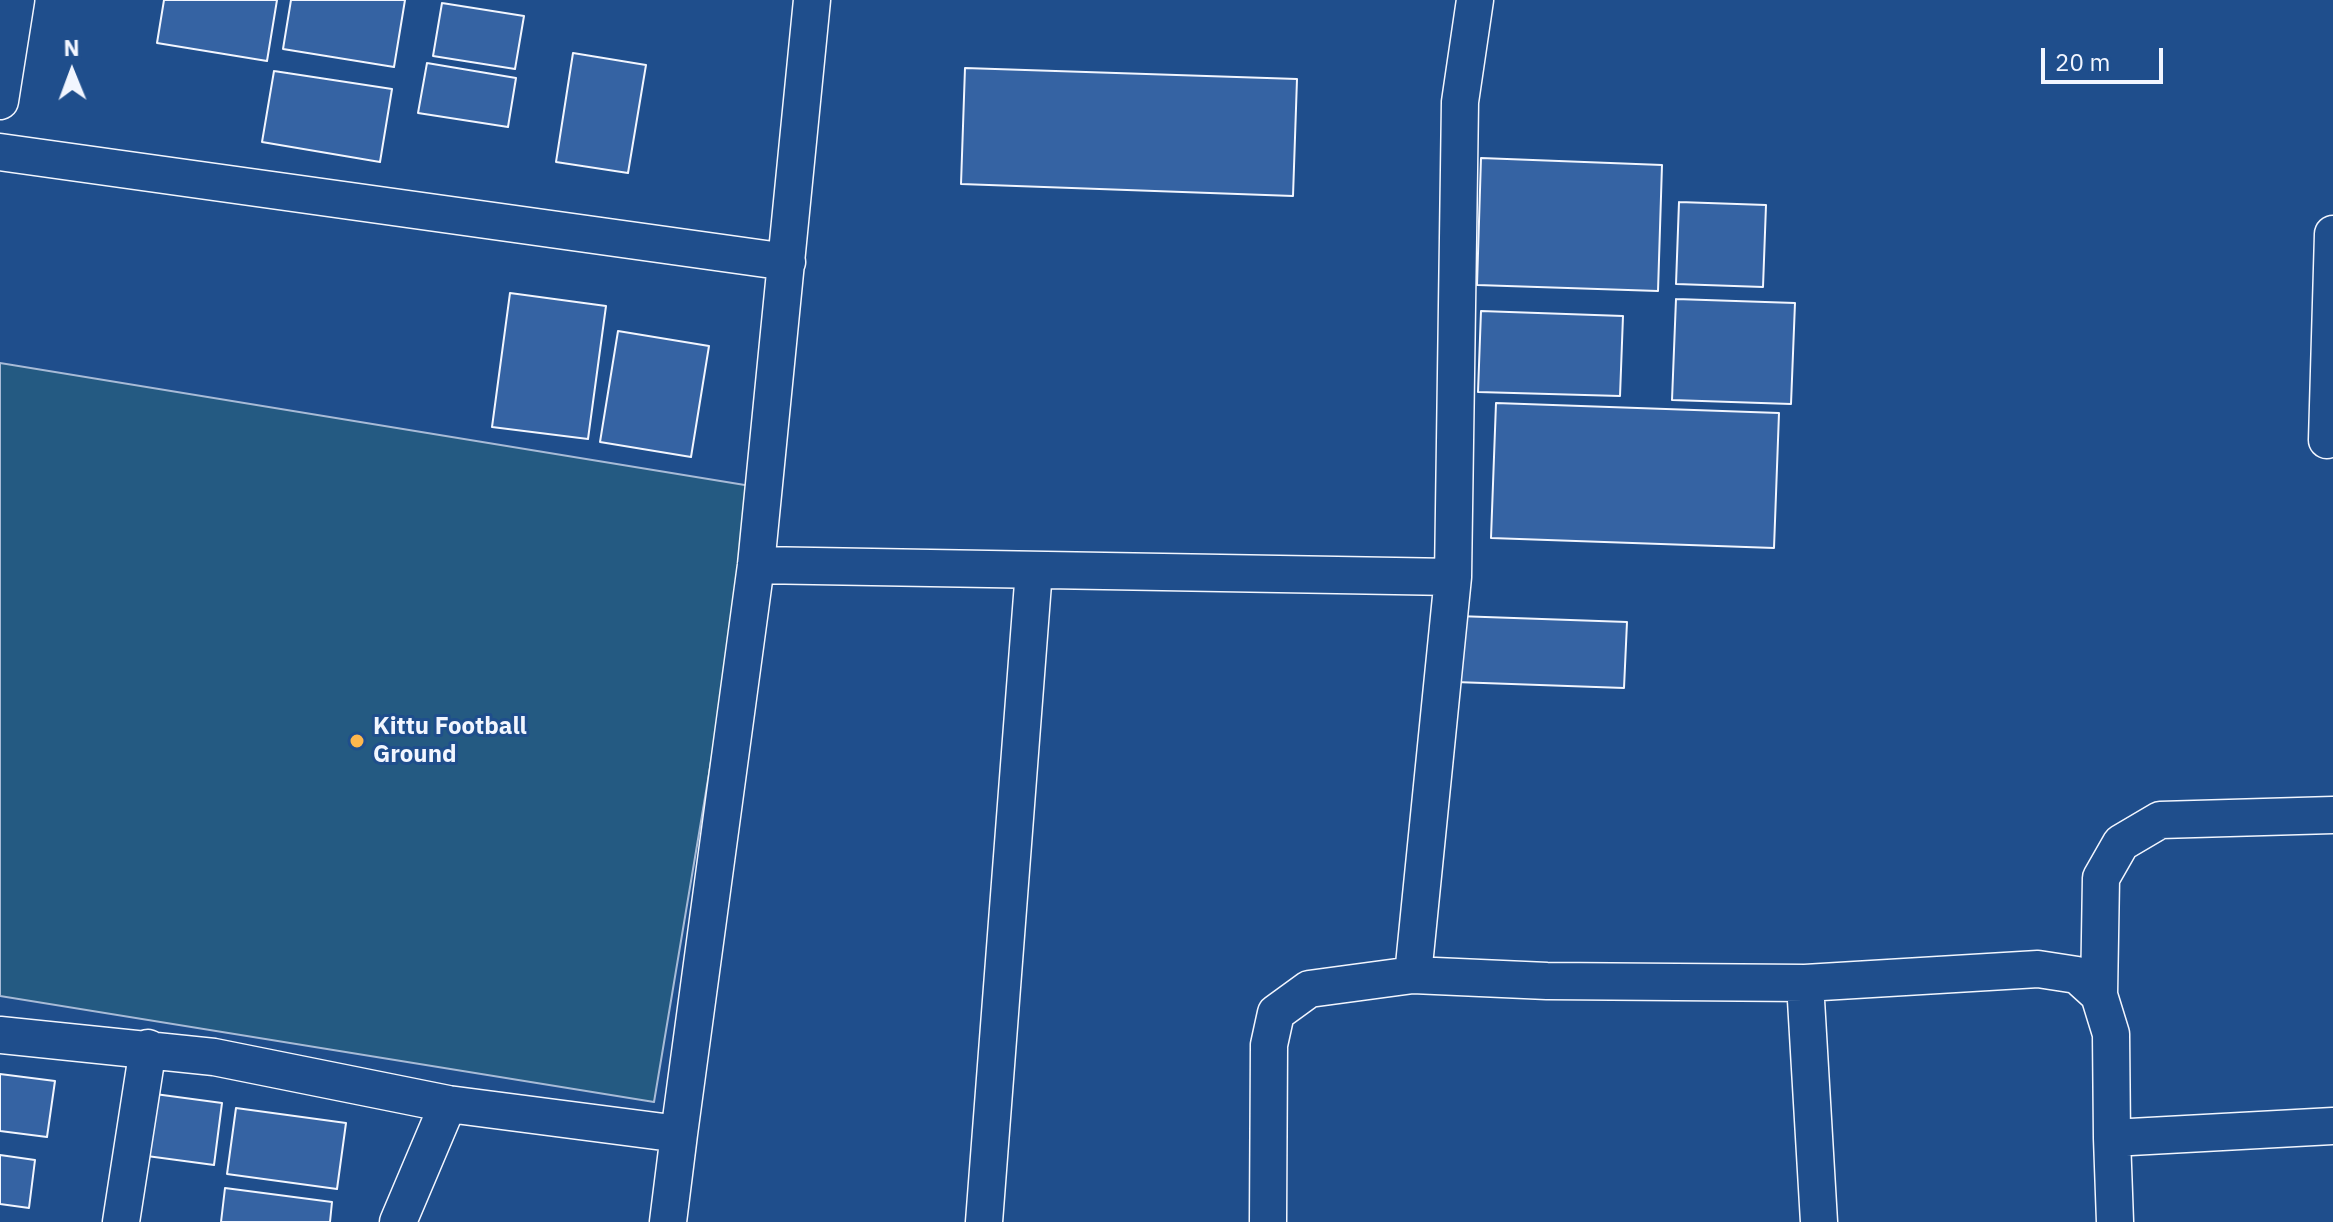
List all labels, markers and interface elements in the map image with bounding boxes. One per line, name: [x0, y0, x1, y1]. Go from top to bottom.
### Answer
north arrow: [32, 32, 112, 112]
scale bar: [2045, 32, 2167, 82]
text: N: [63, 33, 80, 62]
text: 20 m: [2055, 46, 2110, 78]
place label: Kittu Football Ground: [373, 713, 527, 769]
marker: Kittu Football Ground: [348, 732, 366, 750]

